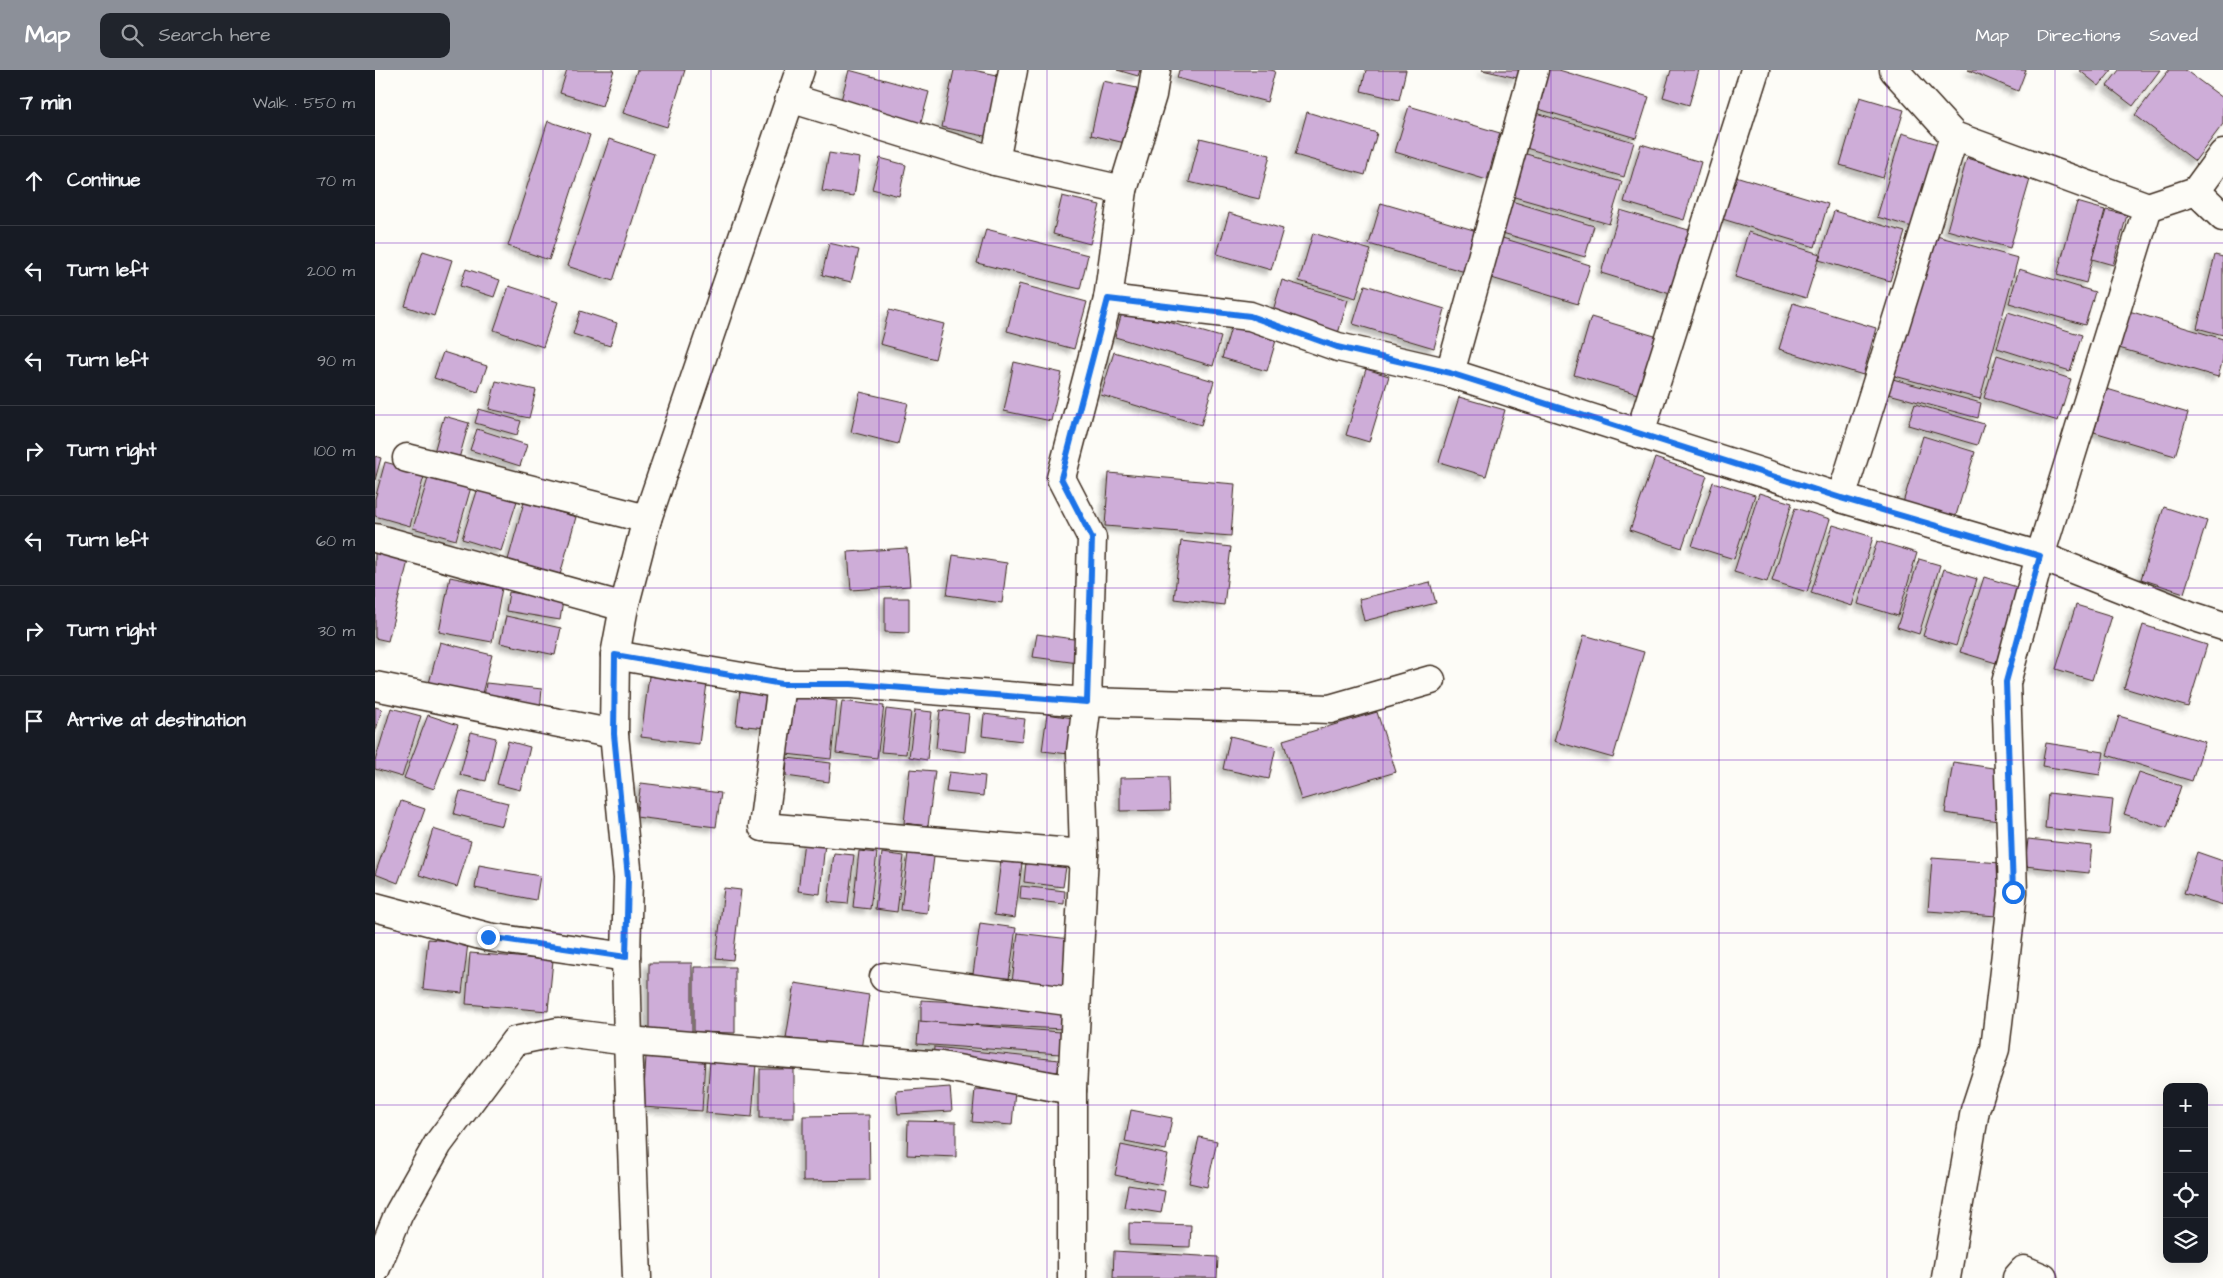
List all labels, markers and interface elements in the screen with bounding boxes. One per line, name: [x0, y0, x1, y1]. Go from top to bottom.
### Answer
search box: [100, 13, 450, 58]
text: Map: [25, 18, 70, 52]
icon: search: [118, 21, 146, 49]
text: Search here: [158, 22, 271, 49]
text: Map: [1975, 23, 2009, 48]
text: Directions: [2037, 23, 2121, 48]
text: Saved: [2149, 23, 2198, 48]
text: 7 min: [20, 88, 71, 117]
text: Walk · 550 m: [253, 92, 355, 114]
icon: ahead: [20, 167, 48, 195]
text: Continue: [67, 167, 141, 194]
text: 70 m: [316, 170, 355, 192]
icon: left: [20, 257, 48, 285]
text: Turn left: [67, 257, 148, 284]
text: 200 m: [307, 260, 355, 282]
icon: left: [20, 347, 48, 375]
text: Turn left: [67, 347, 148, 374]
text: 90 m: [317, 350, 355, 372]
icon: right: [20, 437, 48, 465]
text: Turn right: [67, 437, 156, 464]
text: 100 m: [314, 440, 355, 462]
icon: left: [20, 527, 48, 555]
text: Turn left: [67, 527, 148, 554]
text: 60 m: [316, 530, 355, 552]
icon: right: [20, 617, 48, 645]
text: Turn right: [67, 617, 156, 644]
text: 30 m: [318, 620, 355, 642]
icon: arrive: [20, 707, 48, 735]
text: Arrive at destination: [67, 707, 246, 734]
route start: [2002, 881, 2025, 904]
route end: [477, 926, 500, 949]
map controls: [2163, 1083, 2208, 1263]
button: +: [2163, 1083, 2208, 1128]
button: −: [2163, 1128, 2208, 1173]
button: locate: [2163, 1173, 2208, 1218]
button: layers: [2163, 1218, 2208, 1263]

